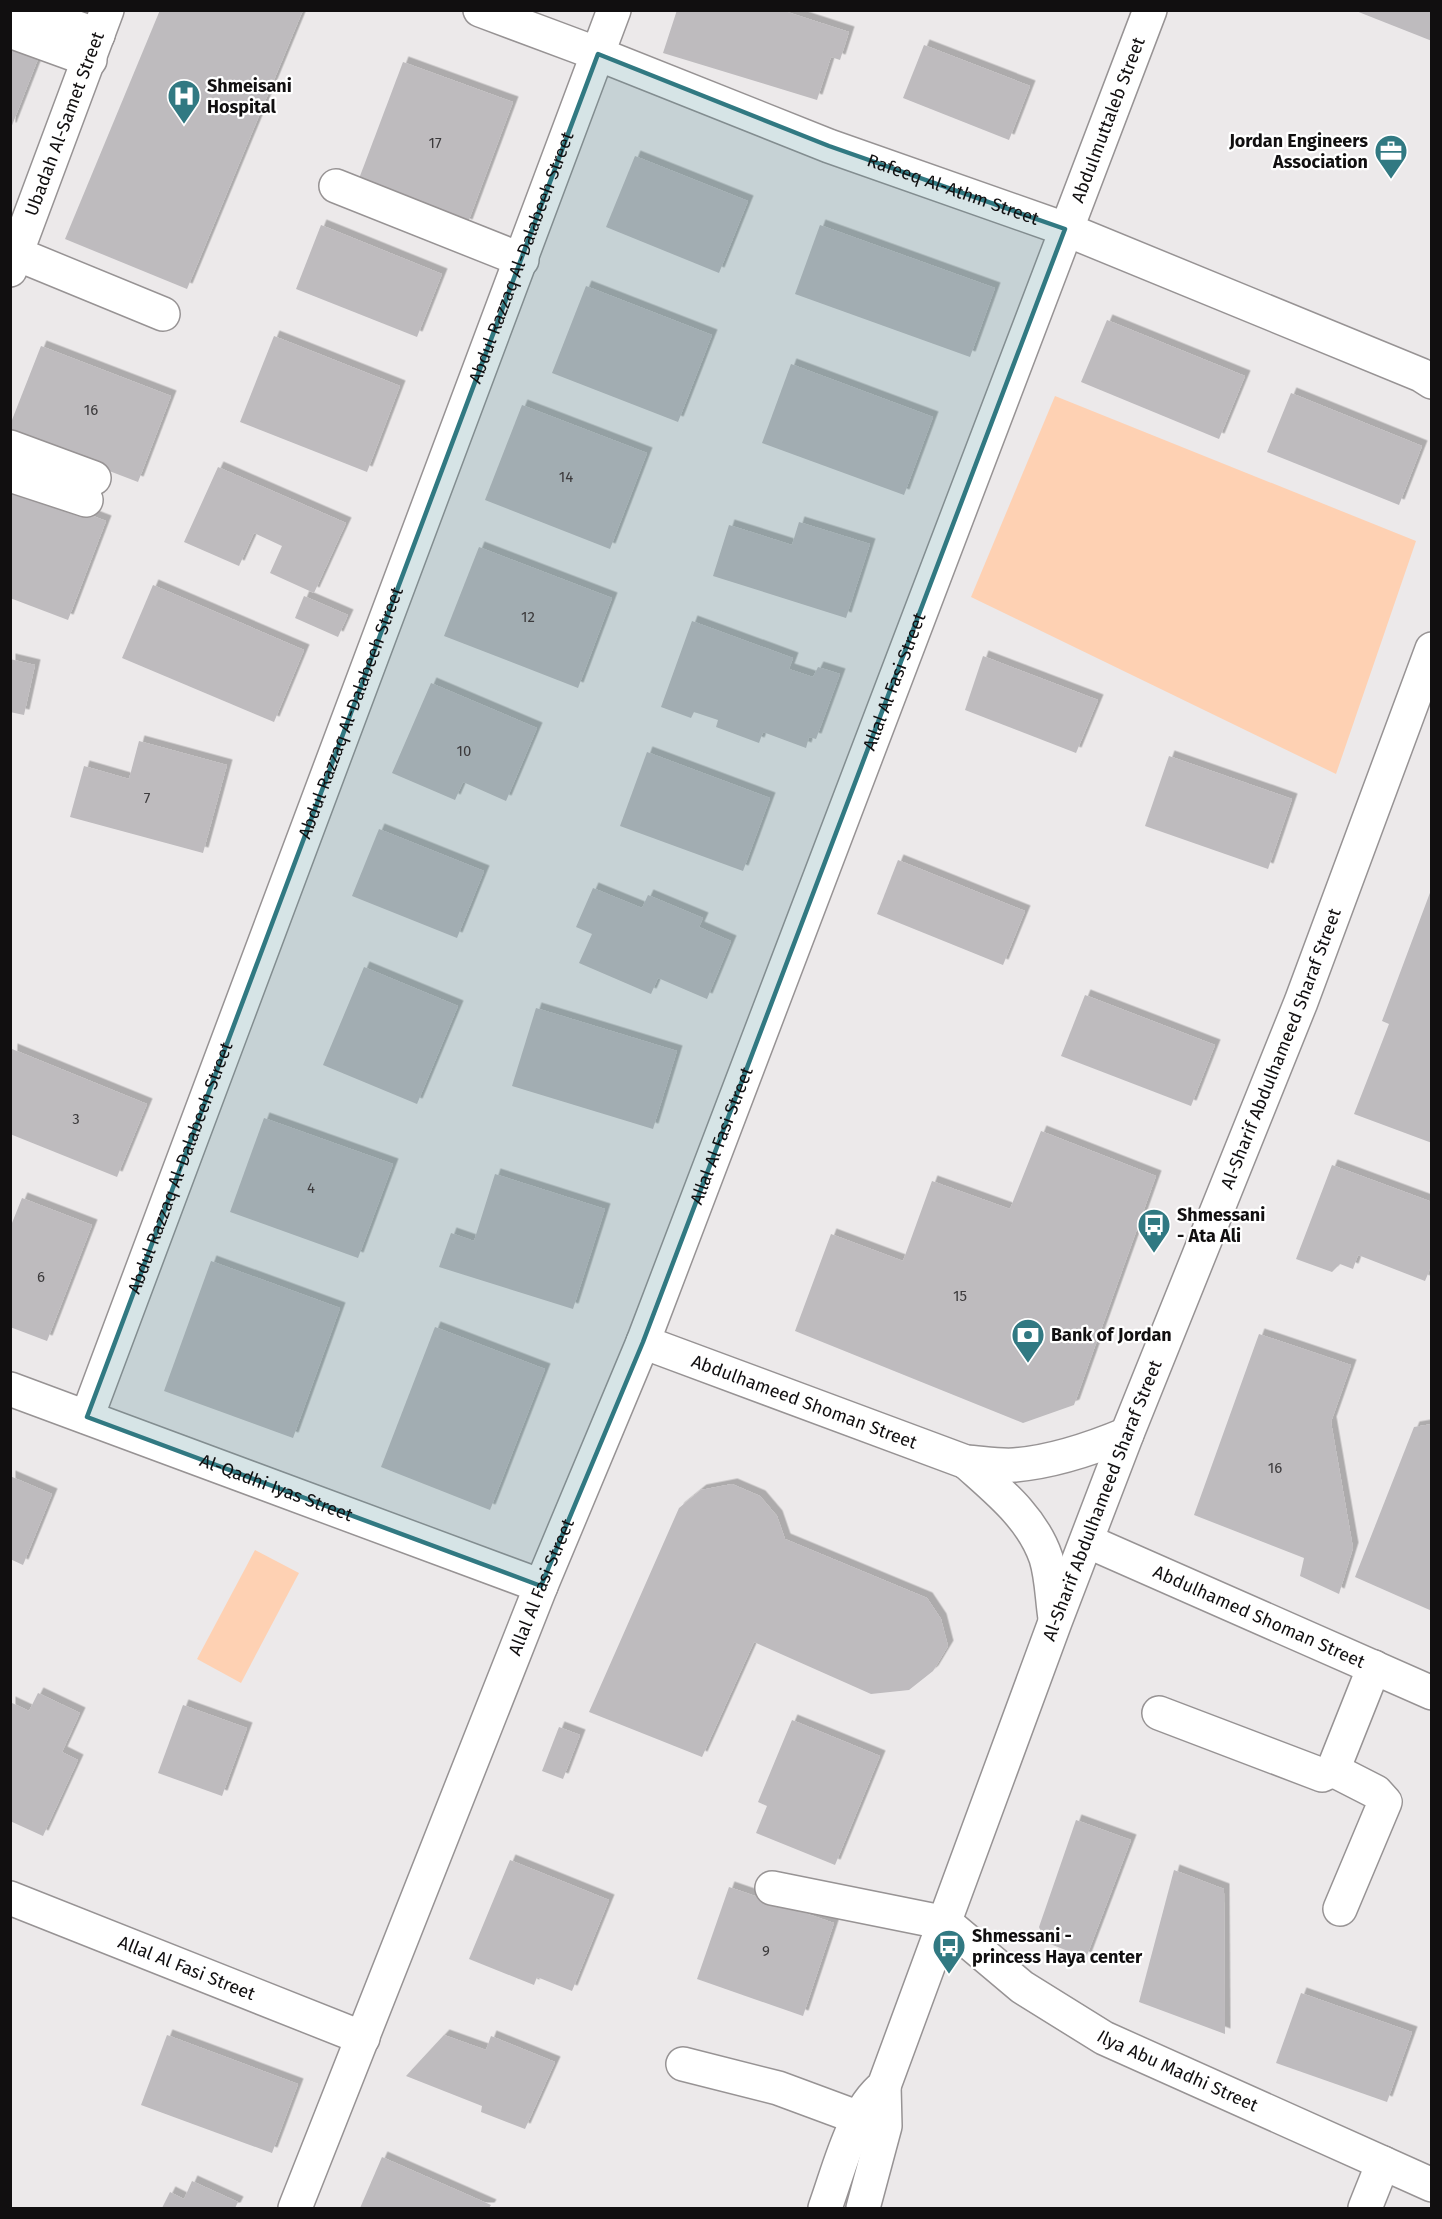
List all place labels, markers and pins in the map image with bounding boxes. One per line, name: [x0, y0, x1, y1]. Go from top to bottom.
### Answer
place label: Shmeisani Hospital: [207, 75, 292, 118]
hospital icon: Shmeisani Hospital: [166, 78, 202, 125]
place label: Jordan Engineers Association: [1228, 130, 1368, 173]
office icon: Jordan Engineers Association: [1373, 133, 1409, 180]
place label: Shmessani - Ata Ali: [1177, 1204, 1265, 1247]
bus stop icon: Shmessani - Ata Ali: [1136, 1207, 1172, 1254]
bank icon: Bank of Jordan: [1010, 1317, 1046, 1364]
place label: Bank of Jordan: [1051, 1324, 1172, 1346]
place label: Shmessani - princess Haya center: [972, 1925, 1143, 1968]
bus stop icon: Shmessani - princess Haya center: [931, 1928, 967, 1975]

